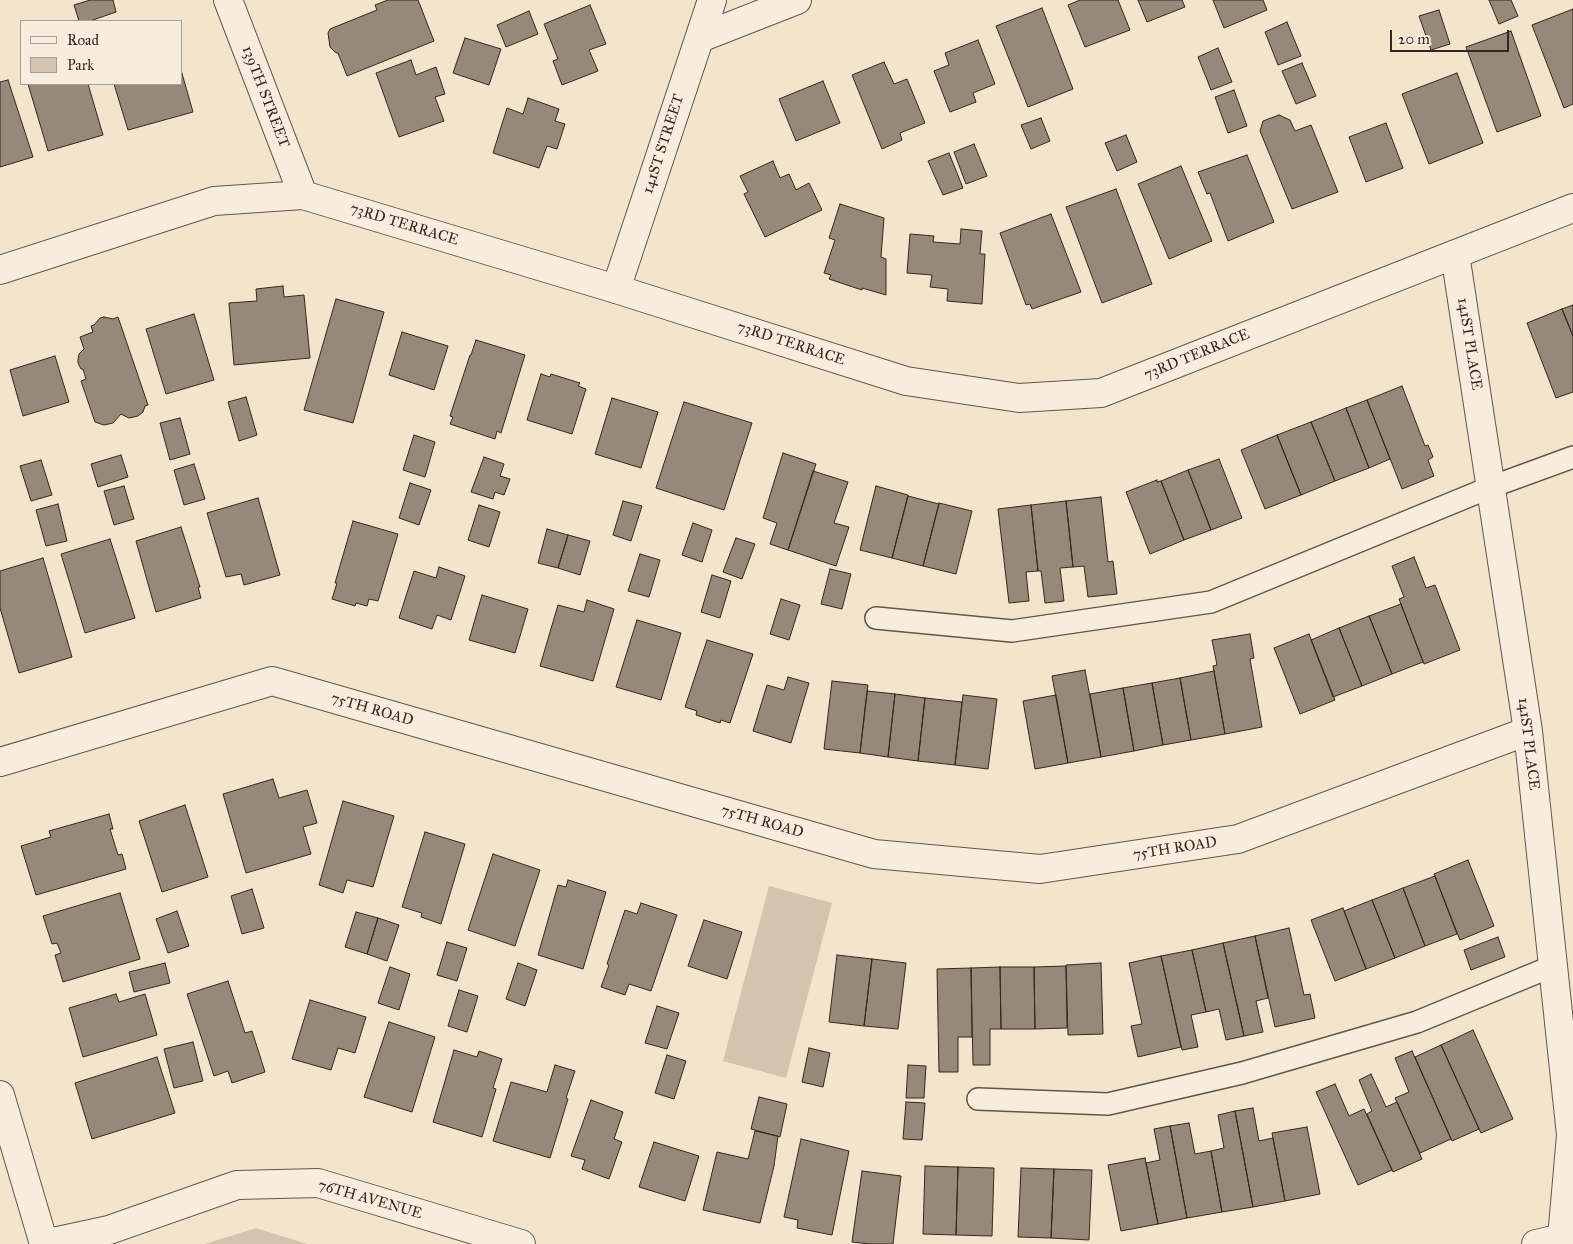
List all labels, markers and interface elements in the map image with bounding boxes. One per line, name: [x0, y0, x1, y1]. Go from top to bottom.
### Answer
legend: [20, 20, 182, 85]
scale bar: [1393, 20, 1512, 52]
text: 20 m: [1398, 30, 1430, 48]
text: Road: [67, 31, 99, 49]
street label: 139TH STREET: [237, 43, 293, 151]
text: Park: [67, 56, 94, 74]
street label: 141ST STREET: [639, 92, 689, 196]
street label: 73RD TERRACE: [348, 200, 460, 250]
street label: 141ST PLACE: [1453, 297, 1485, 391]
street label: 73RD TERRACE: [735, 318, 847, 370]
street label: 73RD TERRACE: [1141, 326, 1253, 384]
street label: 75TH ROAD: [329, 690, 415, 730]
street label: 141ST PLACE: [1513, 697, 1543, 791]
street label: 75TH ROAD: [719, 802, 805, 842]
street label: 75TH ROAD: [1132, 833, 1218, 865]
street label: 76TH AVENUE: [316, 1177, 424, 1223]

